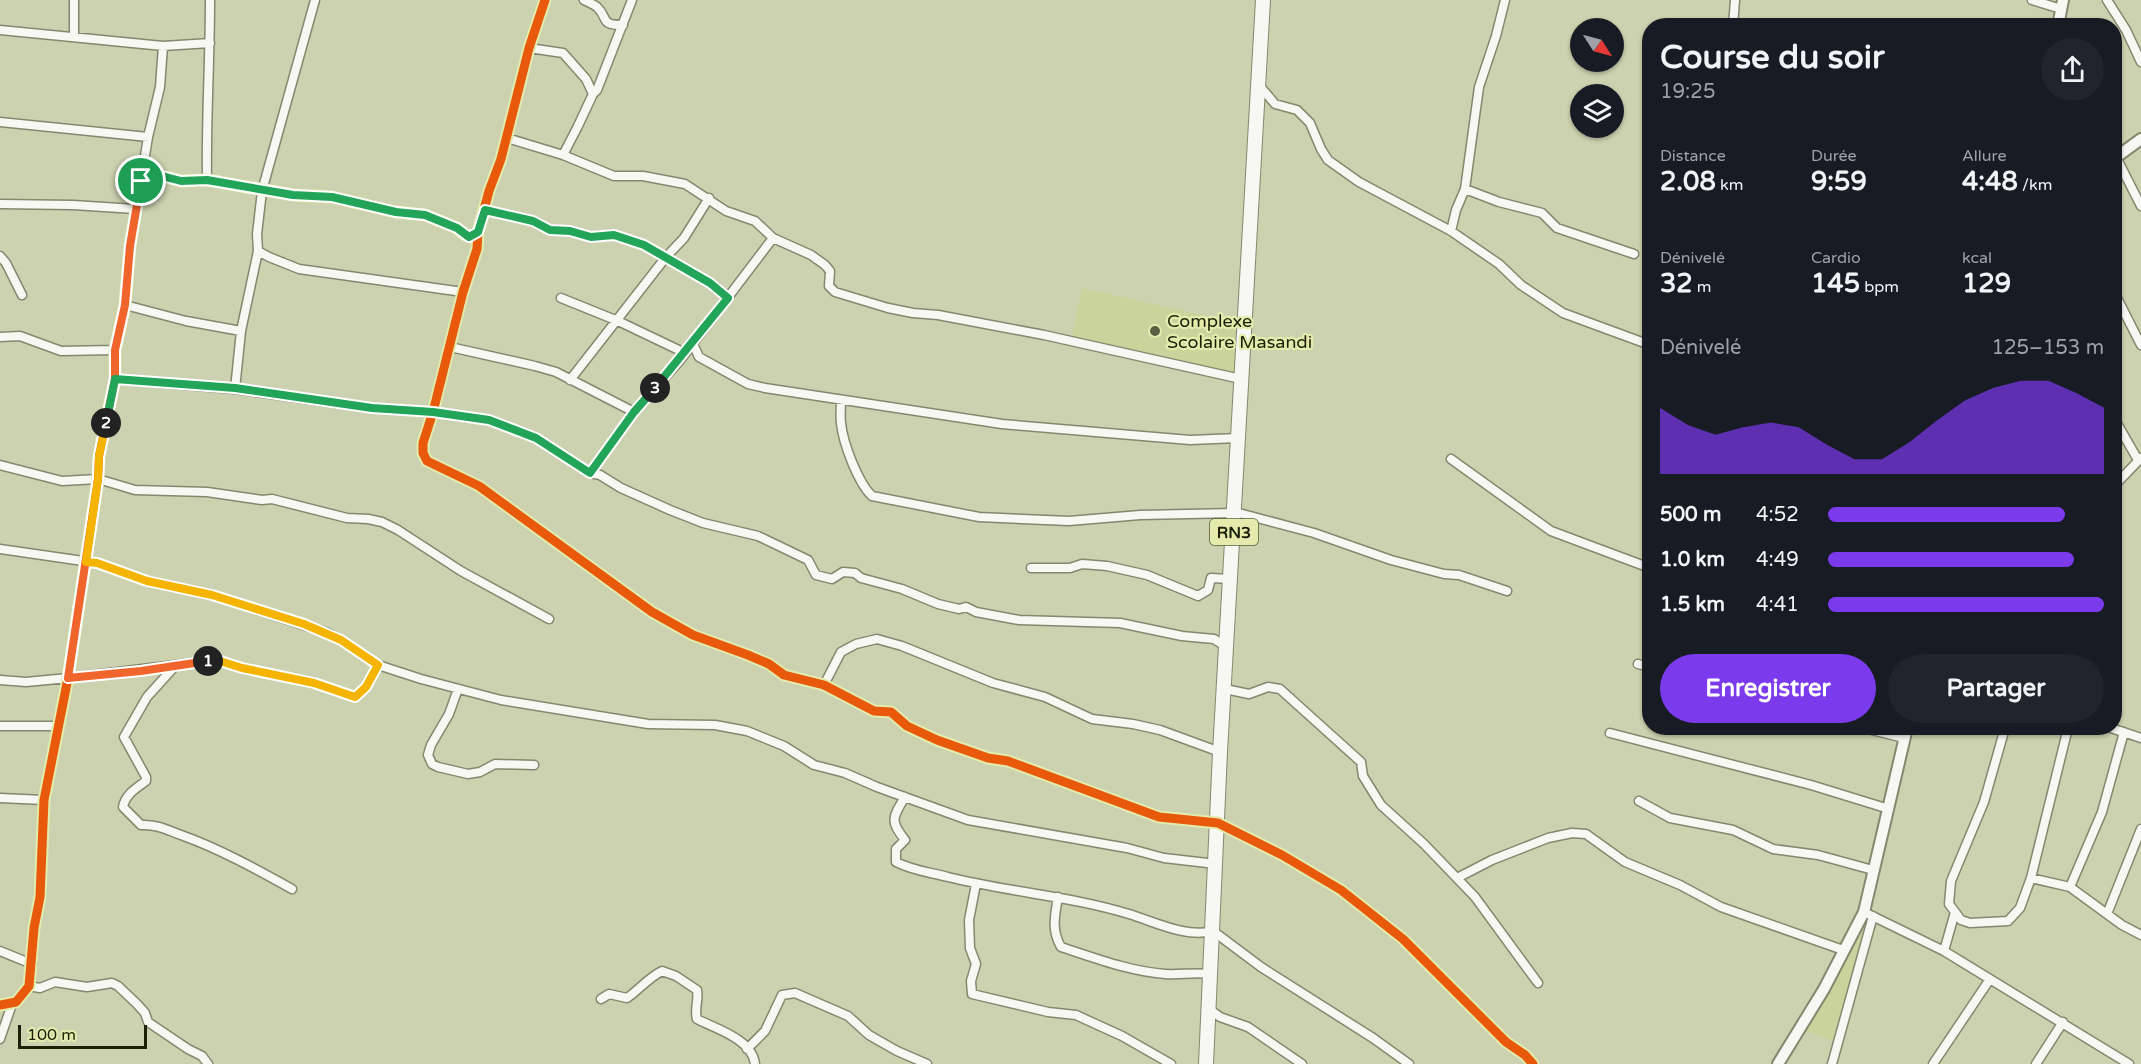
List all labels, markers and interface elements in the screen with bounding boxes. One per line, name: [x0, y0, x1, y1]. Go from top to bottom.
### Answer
north arrow: [1570, 18, 1624, 72]
map controls: [1570, 18, 1624, 138]
text: Course du soir: [1660, 38, 1885, 77]
button: share: [2041, 38, 2104, 101]
text: 19:25: [1660, 80, 1715, 104]
button: layers: [1570, 84, 1624, 138]
text: Distance: [1660, 146, 1726, 166]
text: Durée: [1811, 146, 1857, 166]
text: Allure: [1962, 146, 2007, 166]
pin: [115, 155, 166, 206]
icon: arrive: [124, 164, 157, 197]
text: 2.08: [1660, 166, 1716, 197]
text: 9:59: [1811, 166, 1867, 197]
text: 4:48: [1962, 166, 2018, 197]
text: km: [1716, 175, 1743, 195]
text: /km: [2018, 175, 2052, 195]
text: Dénivelé: [1660, 248, 1725, 268]
text: Cardio: [1811, 248, 1861, 268]
text: kcal: [1962, 248, 1992, 268]
text: 32: [1660, 268, 1693, 299]
text: 145: [1811, 268, 1860, 299]
text: 129: [1962, 268, 2011, 299]
text: m: [1693, 277, 1712, 297]
text: bpm: [1860, 277, 1899, 297]
place label: Complexe Scolaire Masandi: [1167, 310, 1312, 353]
marker: Complexe Scolaire Masandi: [1148, 324, 1162, 338]
text: Dénivelé: [1660, 336, 1741, 360]
text: 125–153 m: [1991, 336, 2104, 360]
pin: 3: [640, 373, 670, 403]
text: 3: [650, 378, 660, 398]
pin: 2: [91, 408, 121, 438]
text: 2: [101, 413, 111, 433]
text: 500 m: [1660, 503, 1721, 527]
text: 4:52: [1756, 503, 1799, 527]
road number: RN3: [1210, 519, 1258, 545]
text: 1.0 km: [1660, 548, 1725, 572]
text: 4:49: [1756, 548, 1799, 572]
text: 1.5 km: [1660, 593, 1725, 617]
text: 4:41: [1756, 593, 1799, 617]
pin: 1: [193, 646, 223, 676]
text: 1: [203, 651, 213, 671]
button: Enregistrer: [1660, 654, 1876, 723]
button: Partager: [1888, 654, 2104, 723]
scale bar: [18, 1022, 147, 1050]
text: 100 m: [27, 1025, 76, 1045]

